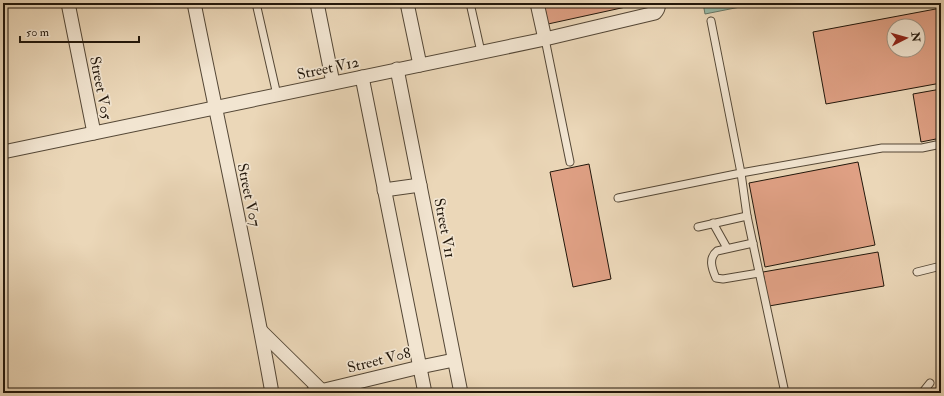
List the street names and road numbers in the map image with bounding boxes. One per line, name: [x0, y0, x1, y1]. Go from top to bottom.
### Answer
street label: Street V12: [295, 53, 361, 84]
street label: Street V05: [85, 55, 116, 122]
street label: Street V07: [233, 162, 265, 229]
street label: Street V11: [429, 197, 460, 260]
street label: Street V08: [345, 343, 413, 378]

